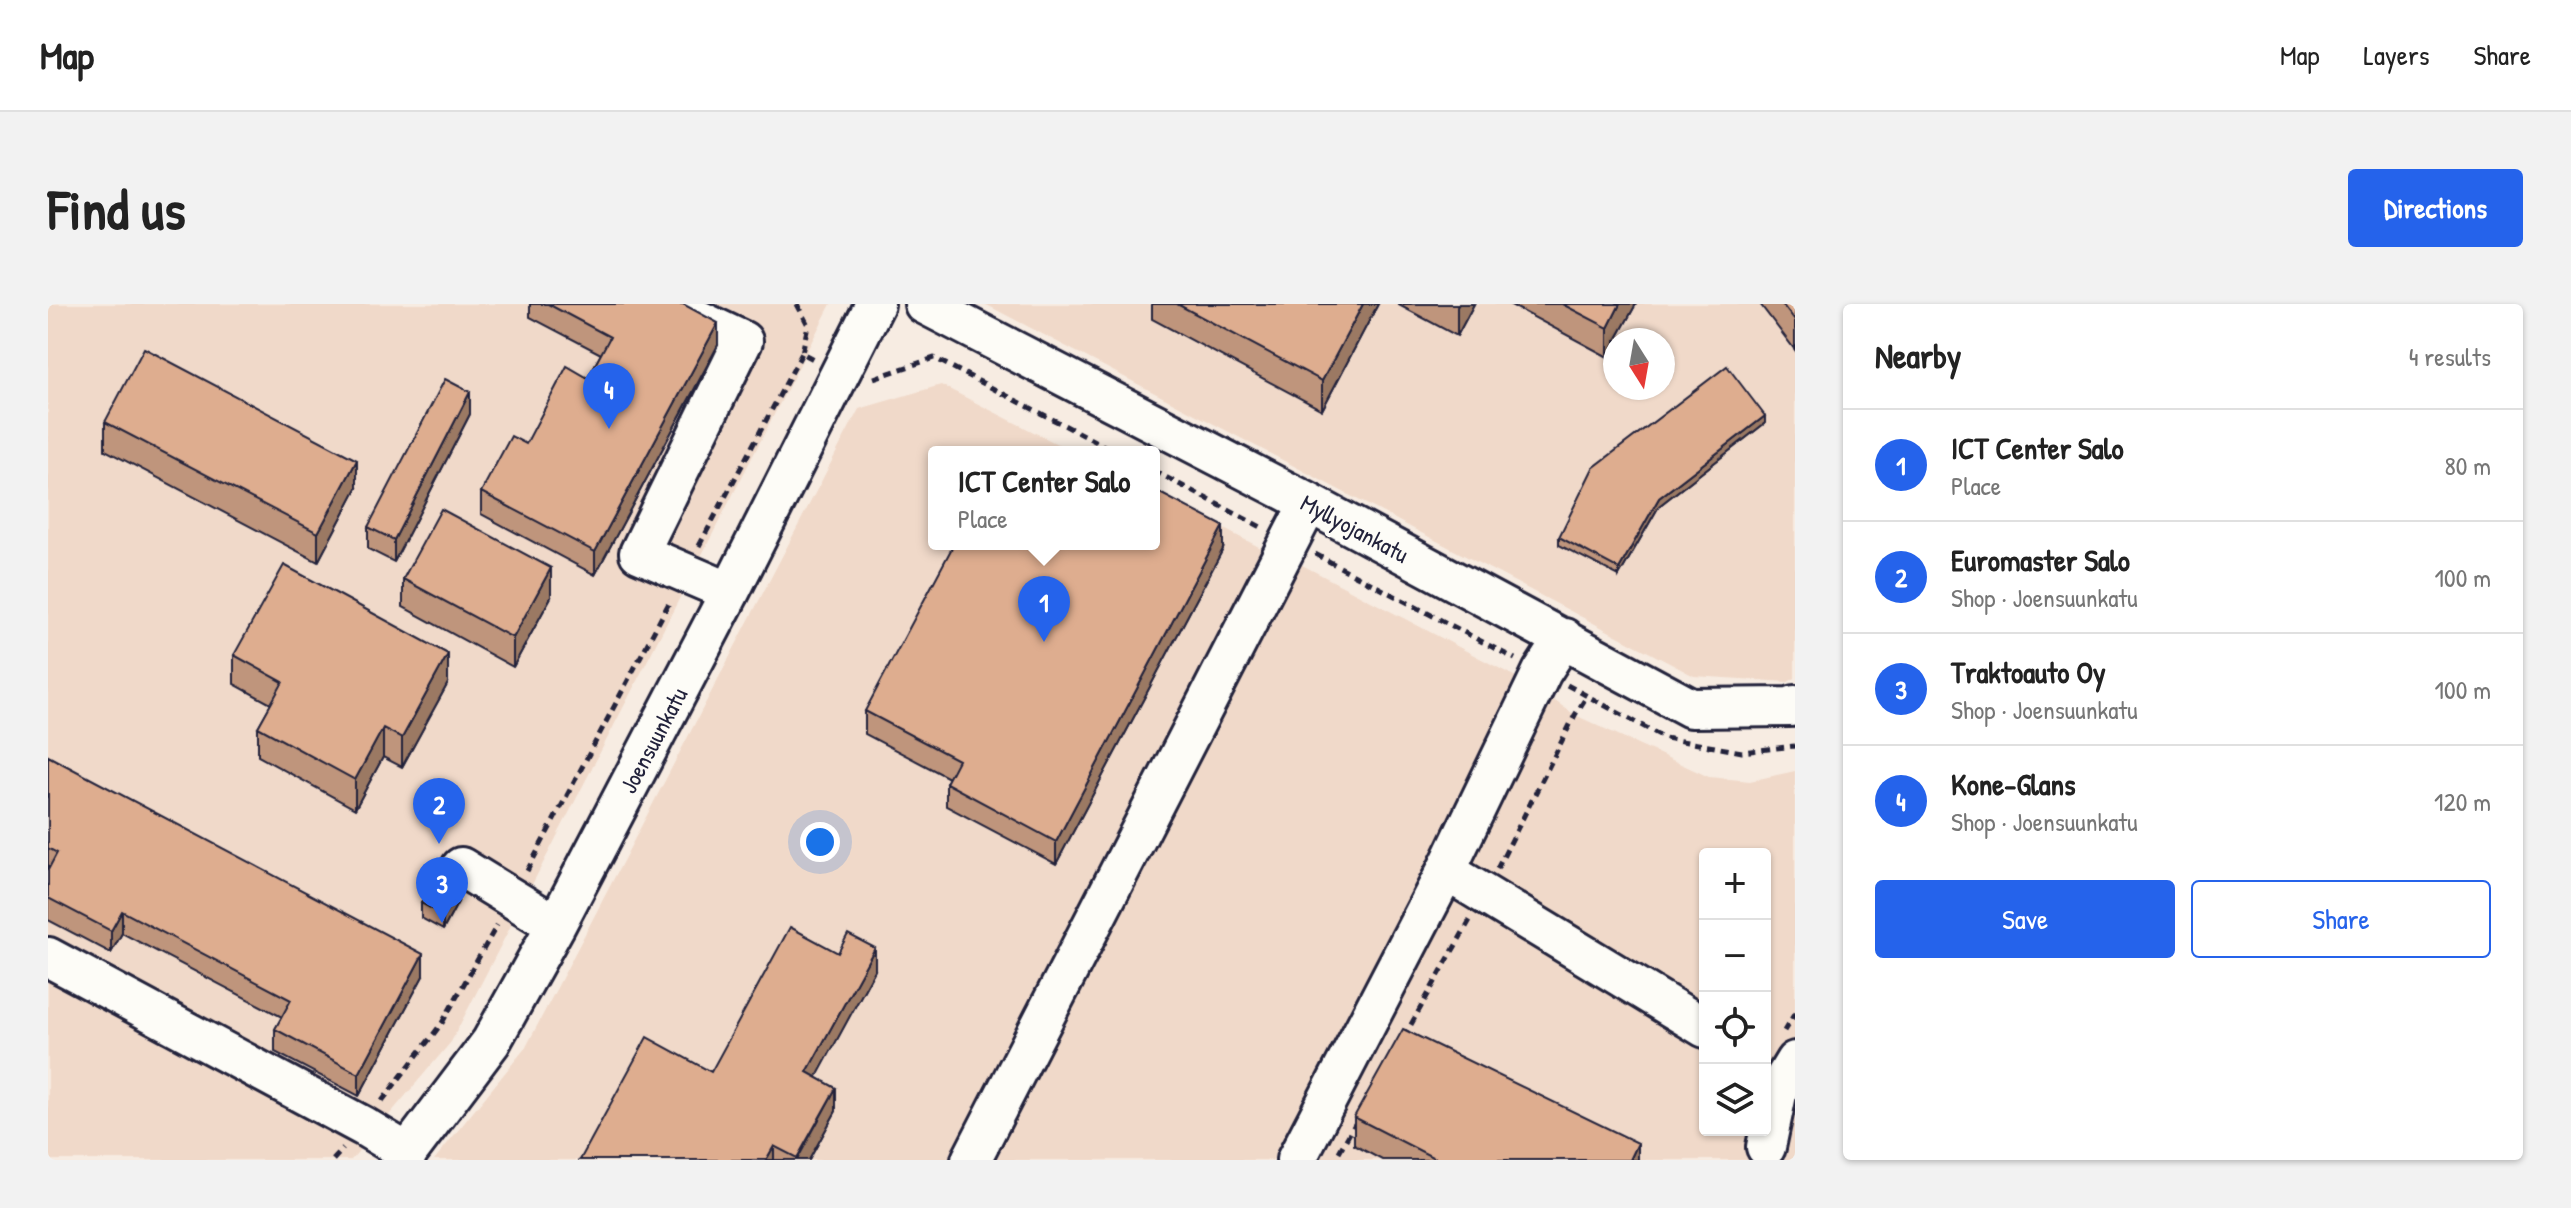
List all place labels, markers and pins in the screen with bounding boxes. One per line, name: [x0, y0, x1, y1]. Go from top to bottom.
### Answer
pin: 4: [583, 363, 635, 429]
pin: 1: [1018, 576, 1070, 642]
pin: 2: [413, 778, 465, 844]
pin: 3: [416, 857, 468, 923]

